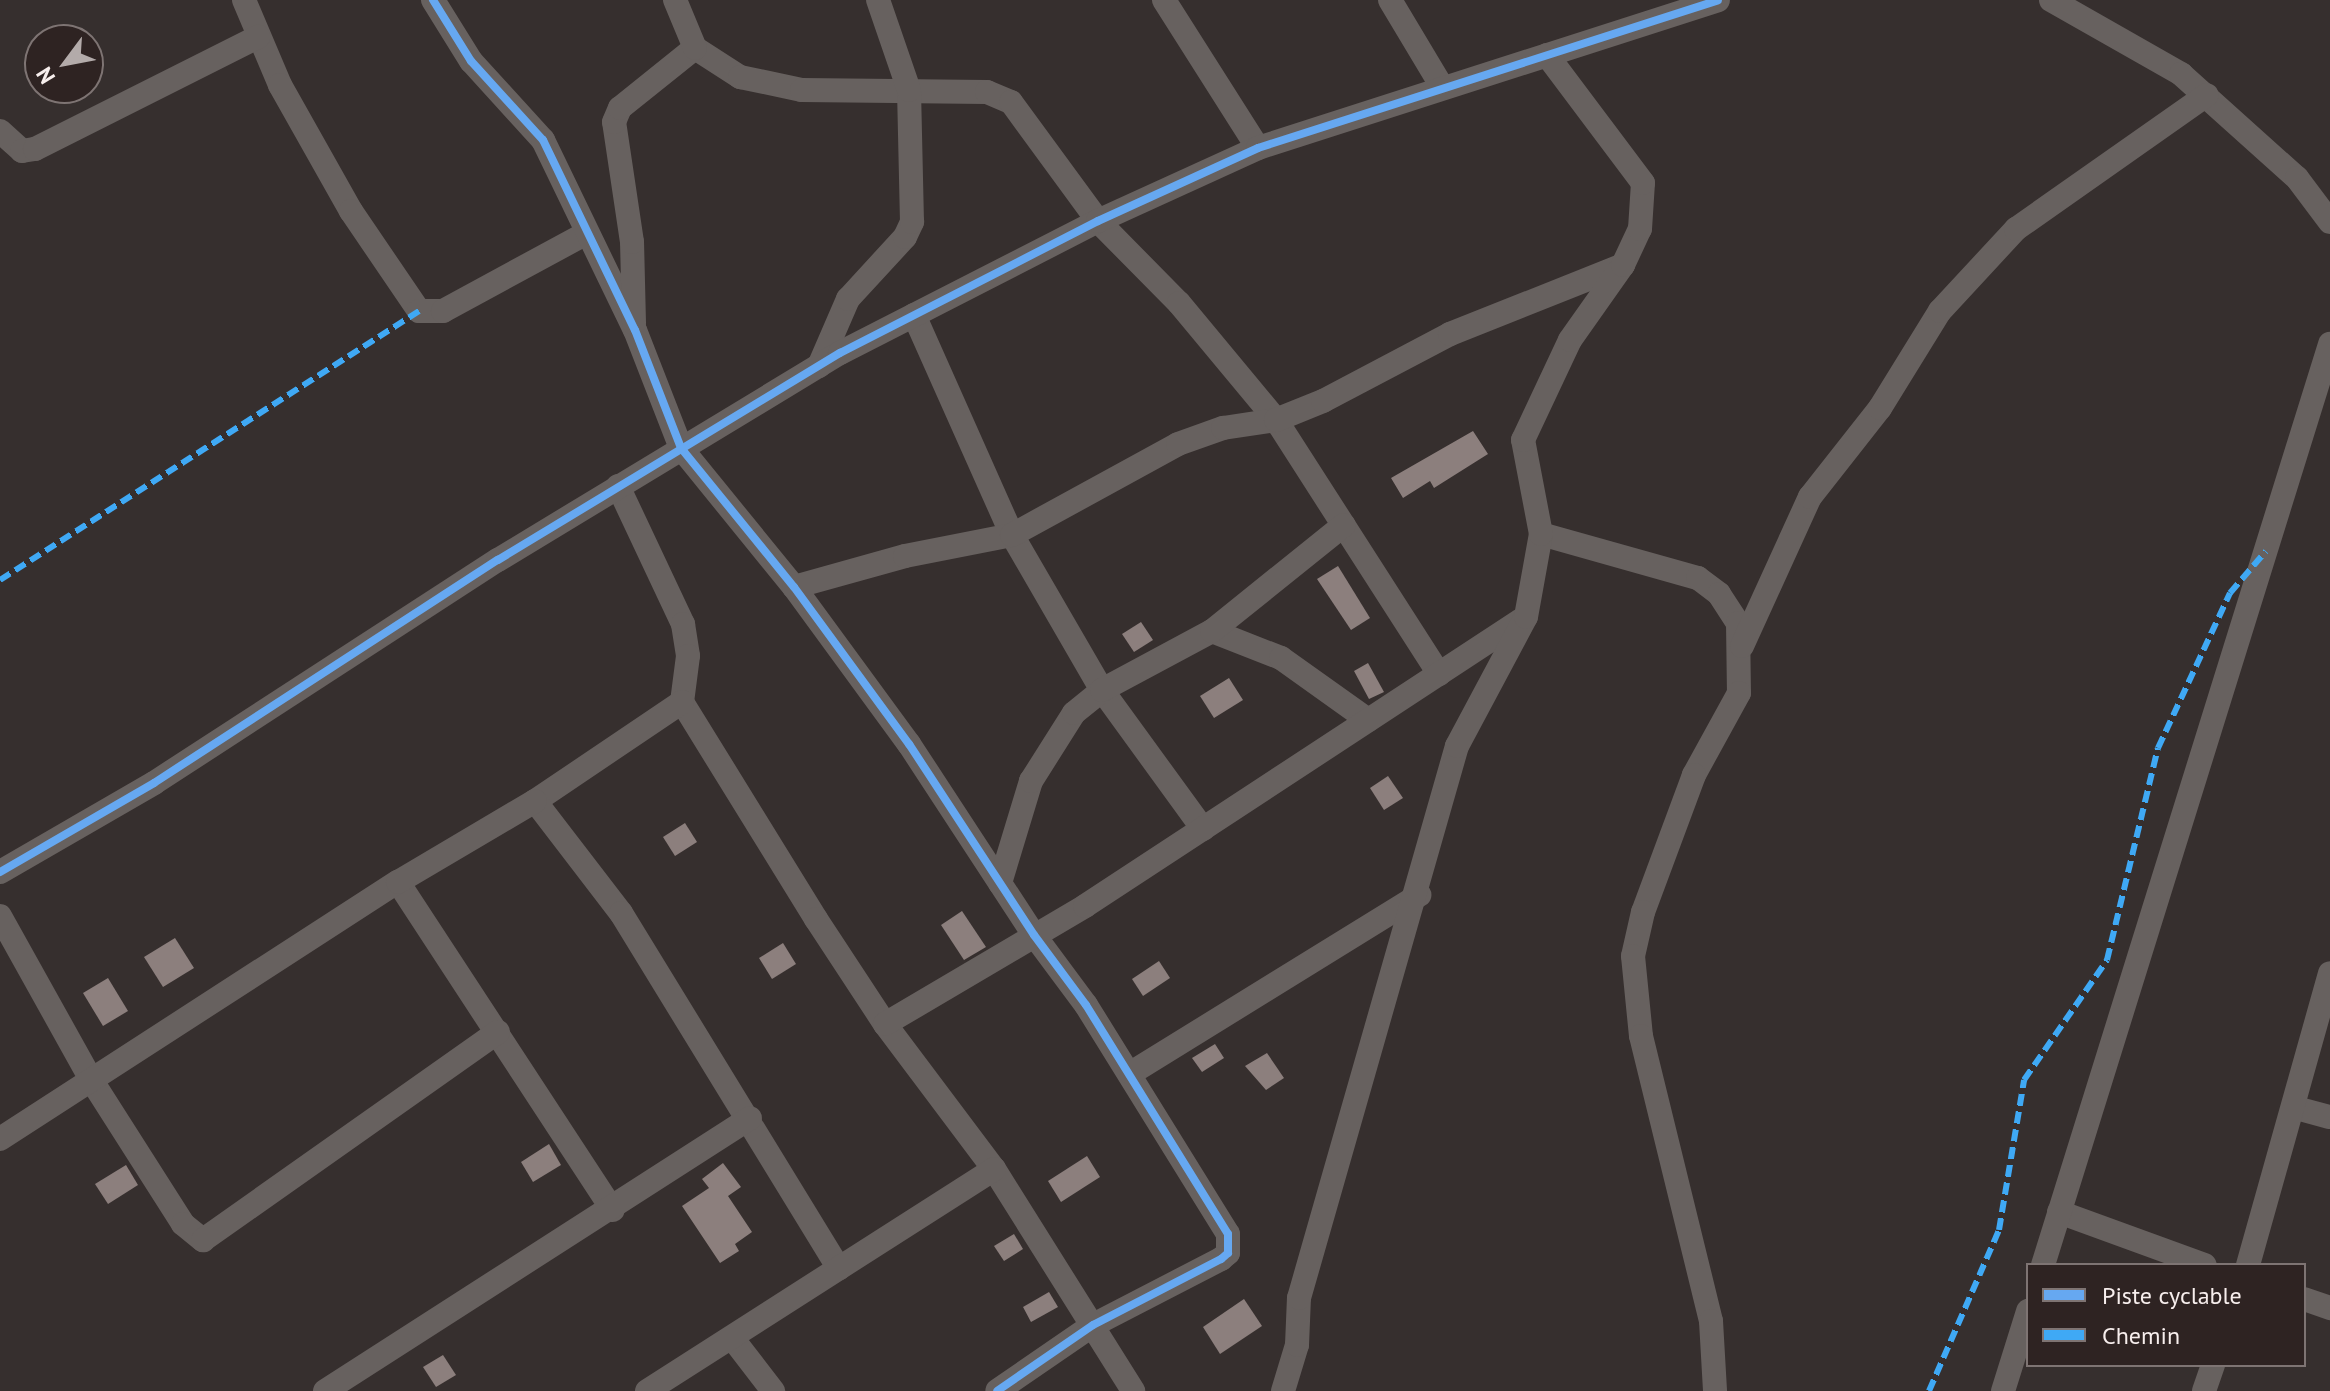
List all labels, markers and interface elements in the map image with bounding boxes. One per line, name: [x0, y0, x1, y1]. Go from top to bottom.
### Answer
north arrow: [24, 24, 104, 104]
text: N: [30, 62, 61, 89]
legend: [2026, 1263, 2306, 1367]
text: Piste cyclable: [2102, 1280, 2242, 1311]
text: Chemin: [2102, 1320, 2180, 1351]

